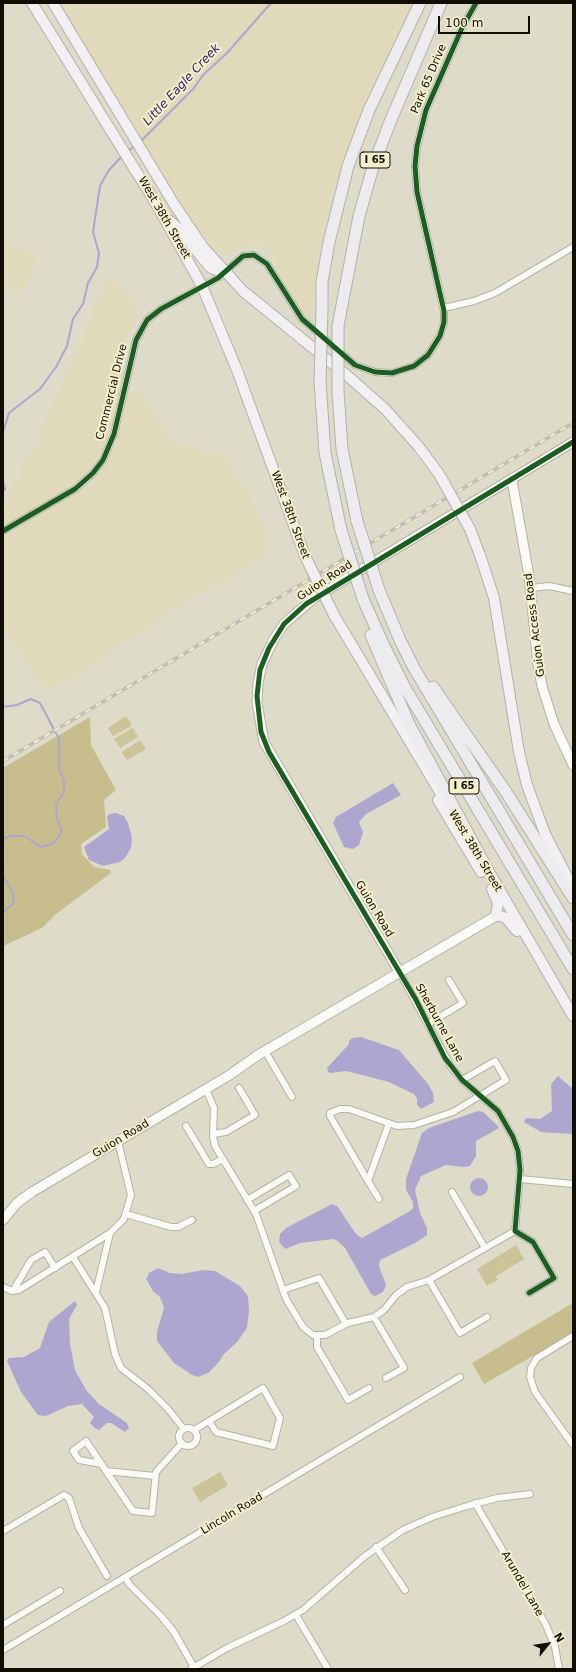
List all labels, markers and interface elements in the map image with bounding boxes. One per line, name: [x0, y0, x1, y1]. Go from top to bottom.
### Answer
scale bar: [440, 8, 532, 34]
text: 100 m: [445, 16, 483, 30]
water label: Little Eagle Creek: [141, 41, 223, 129]
street label: Park 65 Drive: [408, 42, 450, 116]
road number: I 65: [360, 152, 390, 168]
street label: West 38th Street: [135, 175, 193, 261]
street label: Commercial Drive: [94, 343, 130, 441]
street label: West 38th Street: [268, 469, 312, 561]
street label: Guion Road: [295, 558, 355, 604]
street label: Guion Access Road: [522, 572, 548, 678]
road number: I 65: [449, 778, 479, 794]
street label: West 38th Street: [445, 808, 505, 894]
street label: Guion Road: [352, 878, 396, 940]
street label: Sherburne Lane: [412, 982, 466, 1064]
street label: Guion Road: [90, 1117, 152, 1161]
street label: Lincoln Road: [199, 1490, 265, 1538]
street label: Arundel Lane: [498, 1549, 546, 1619]
north arrow: [528, 1624, 568, 1664]
text: N: [551, 1631, 567, 1645]

